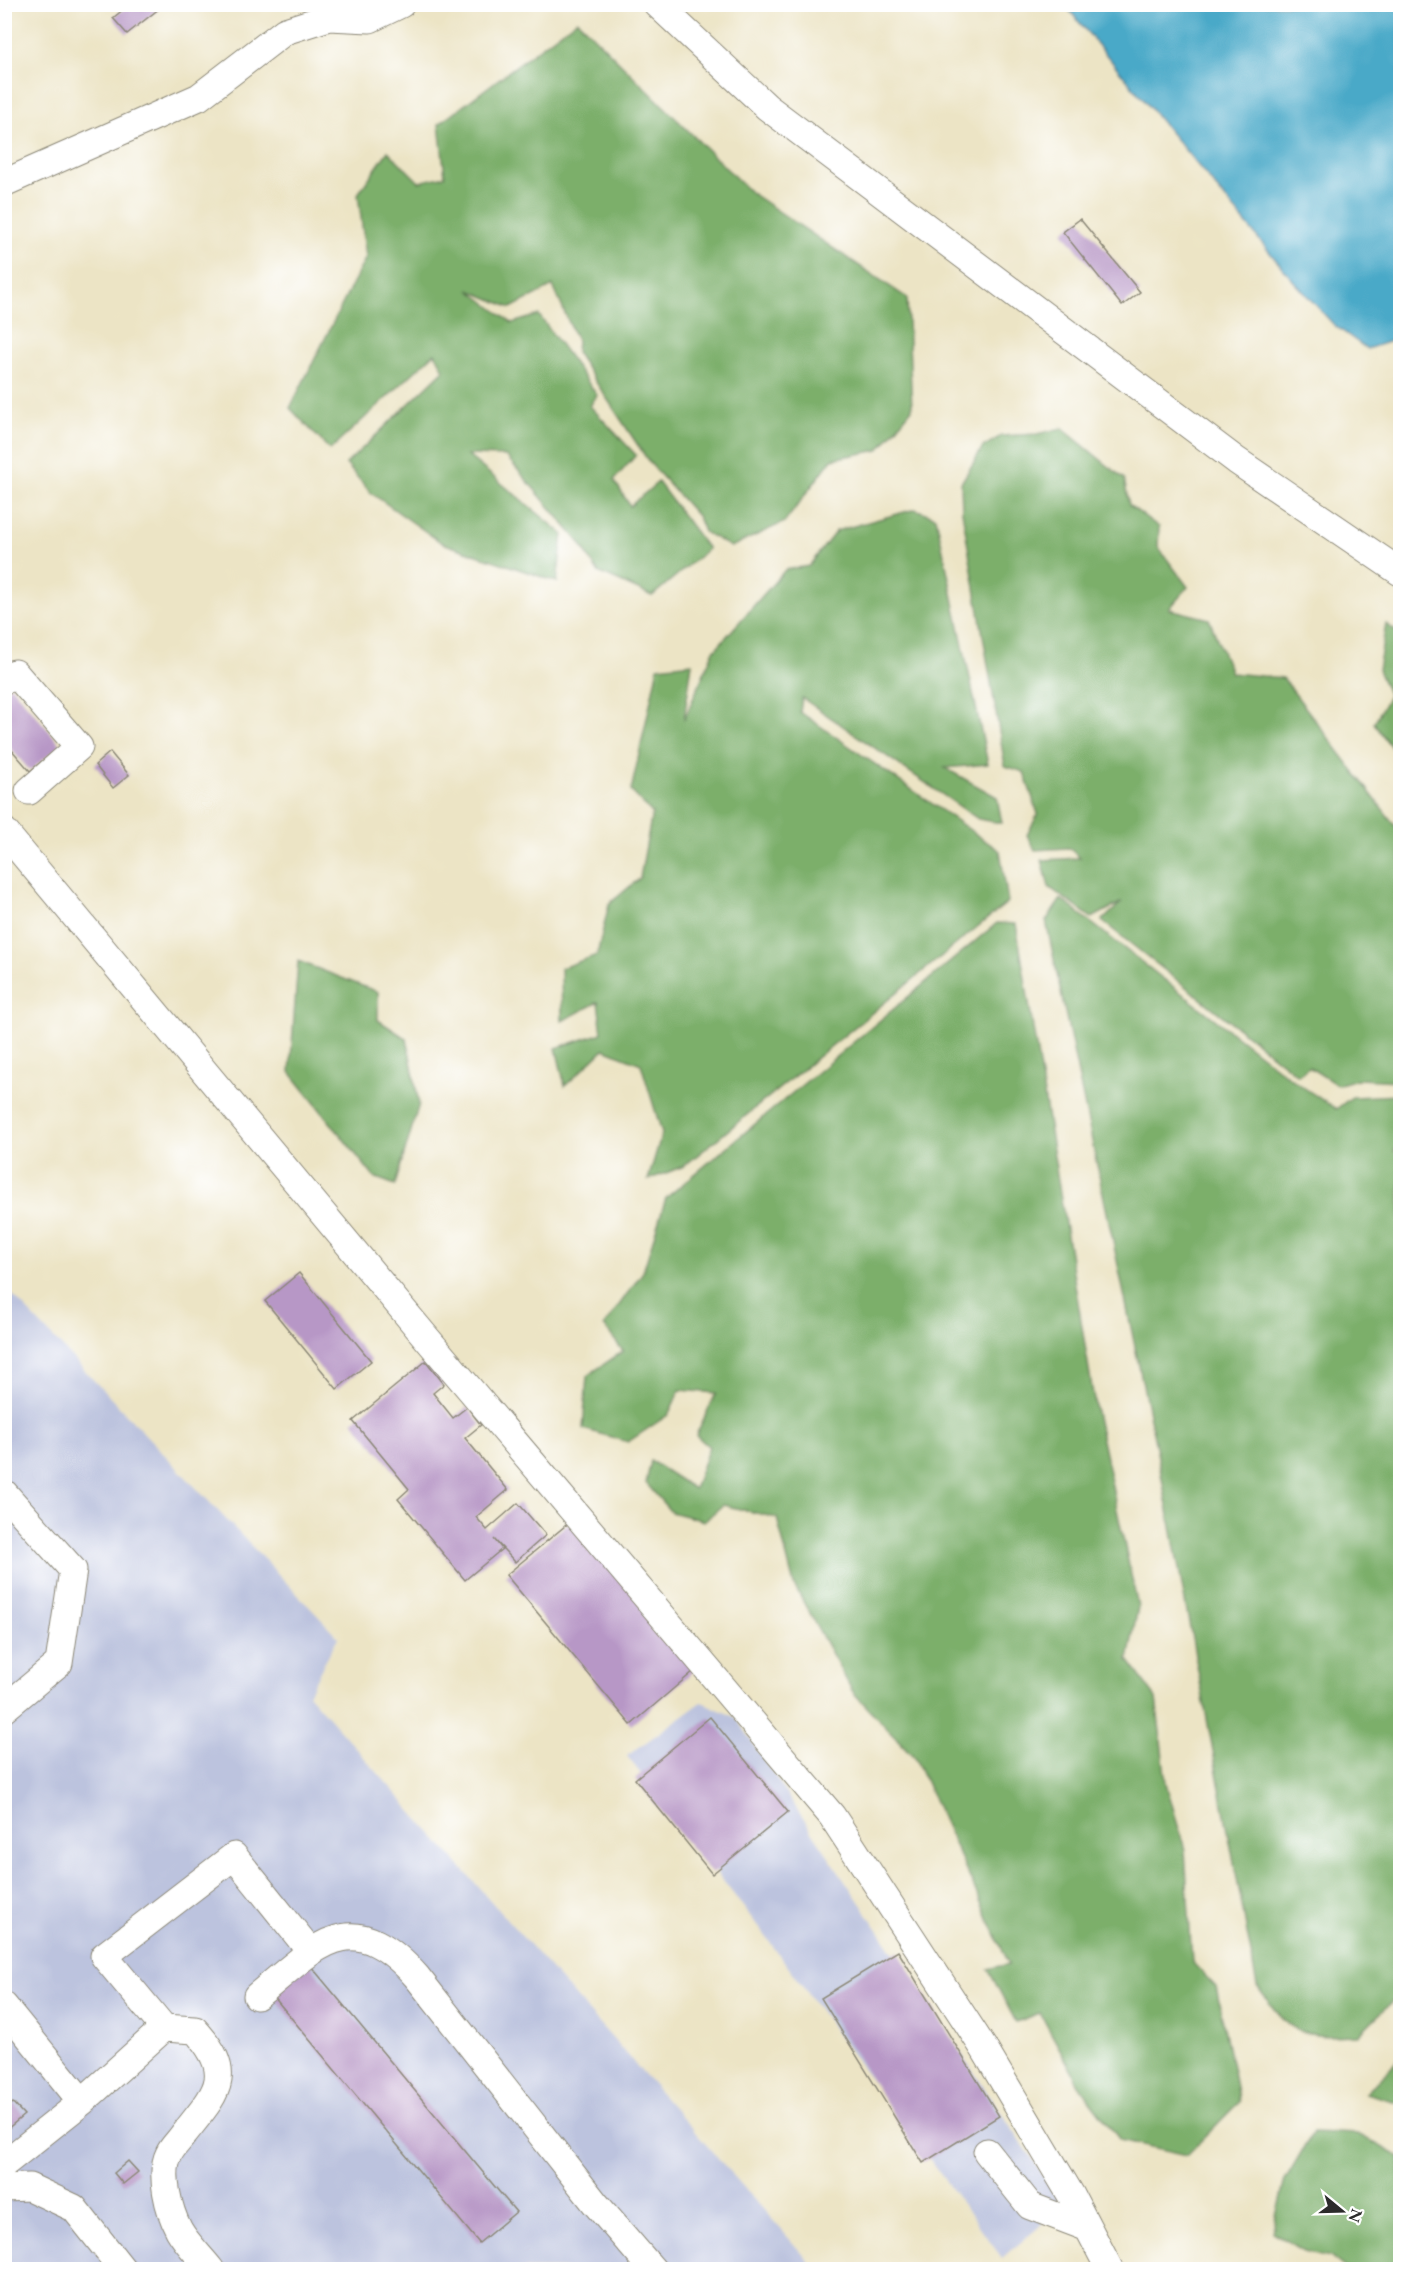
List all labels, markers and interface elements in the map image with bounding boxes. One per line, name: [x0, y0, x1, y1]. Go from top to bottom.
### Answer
north arrow: [1312, 2181, 1372, 2241]
text: N: [1344, 2206, 1368, 2225]

